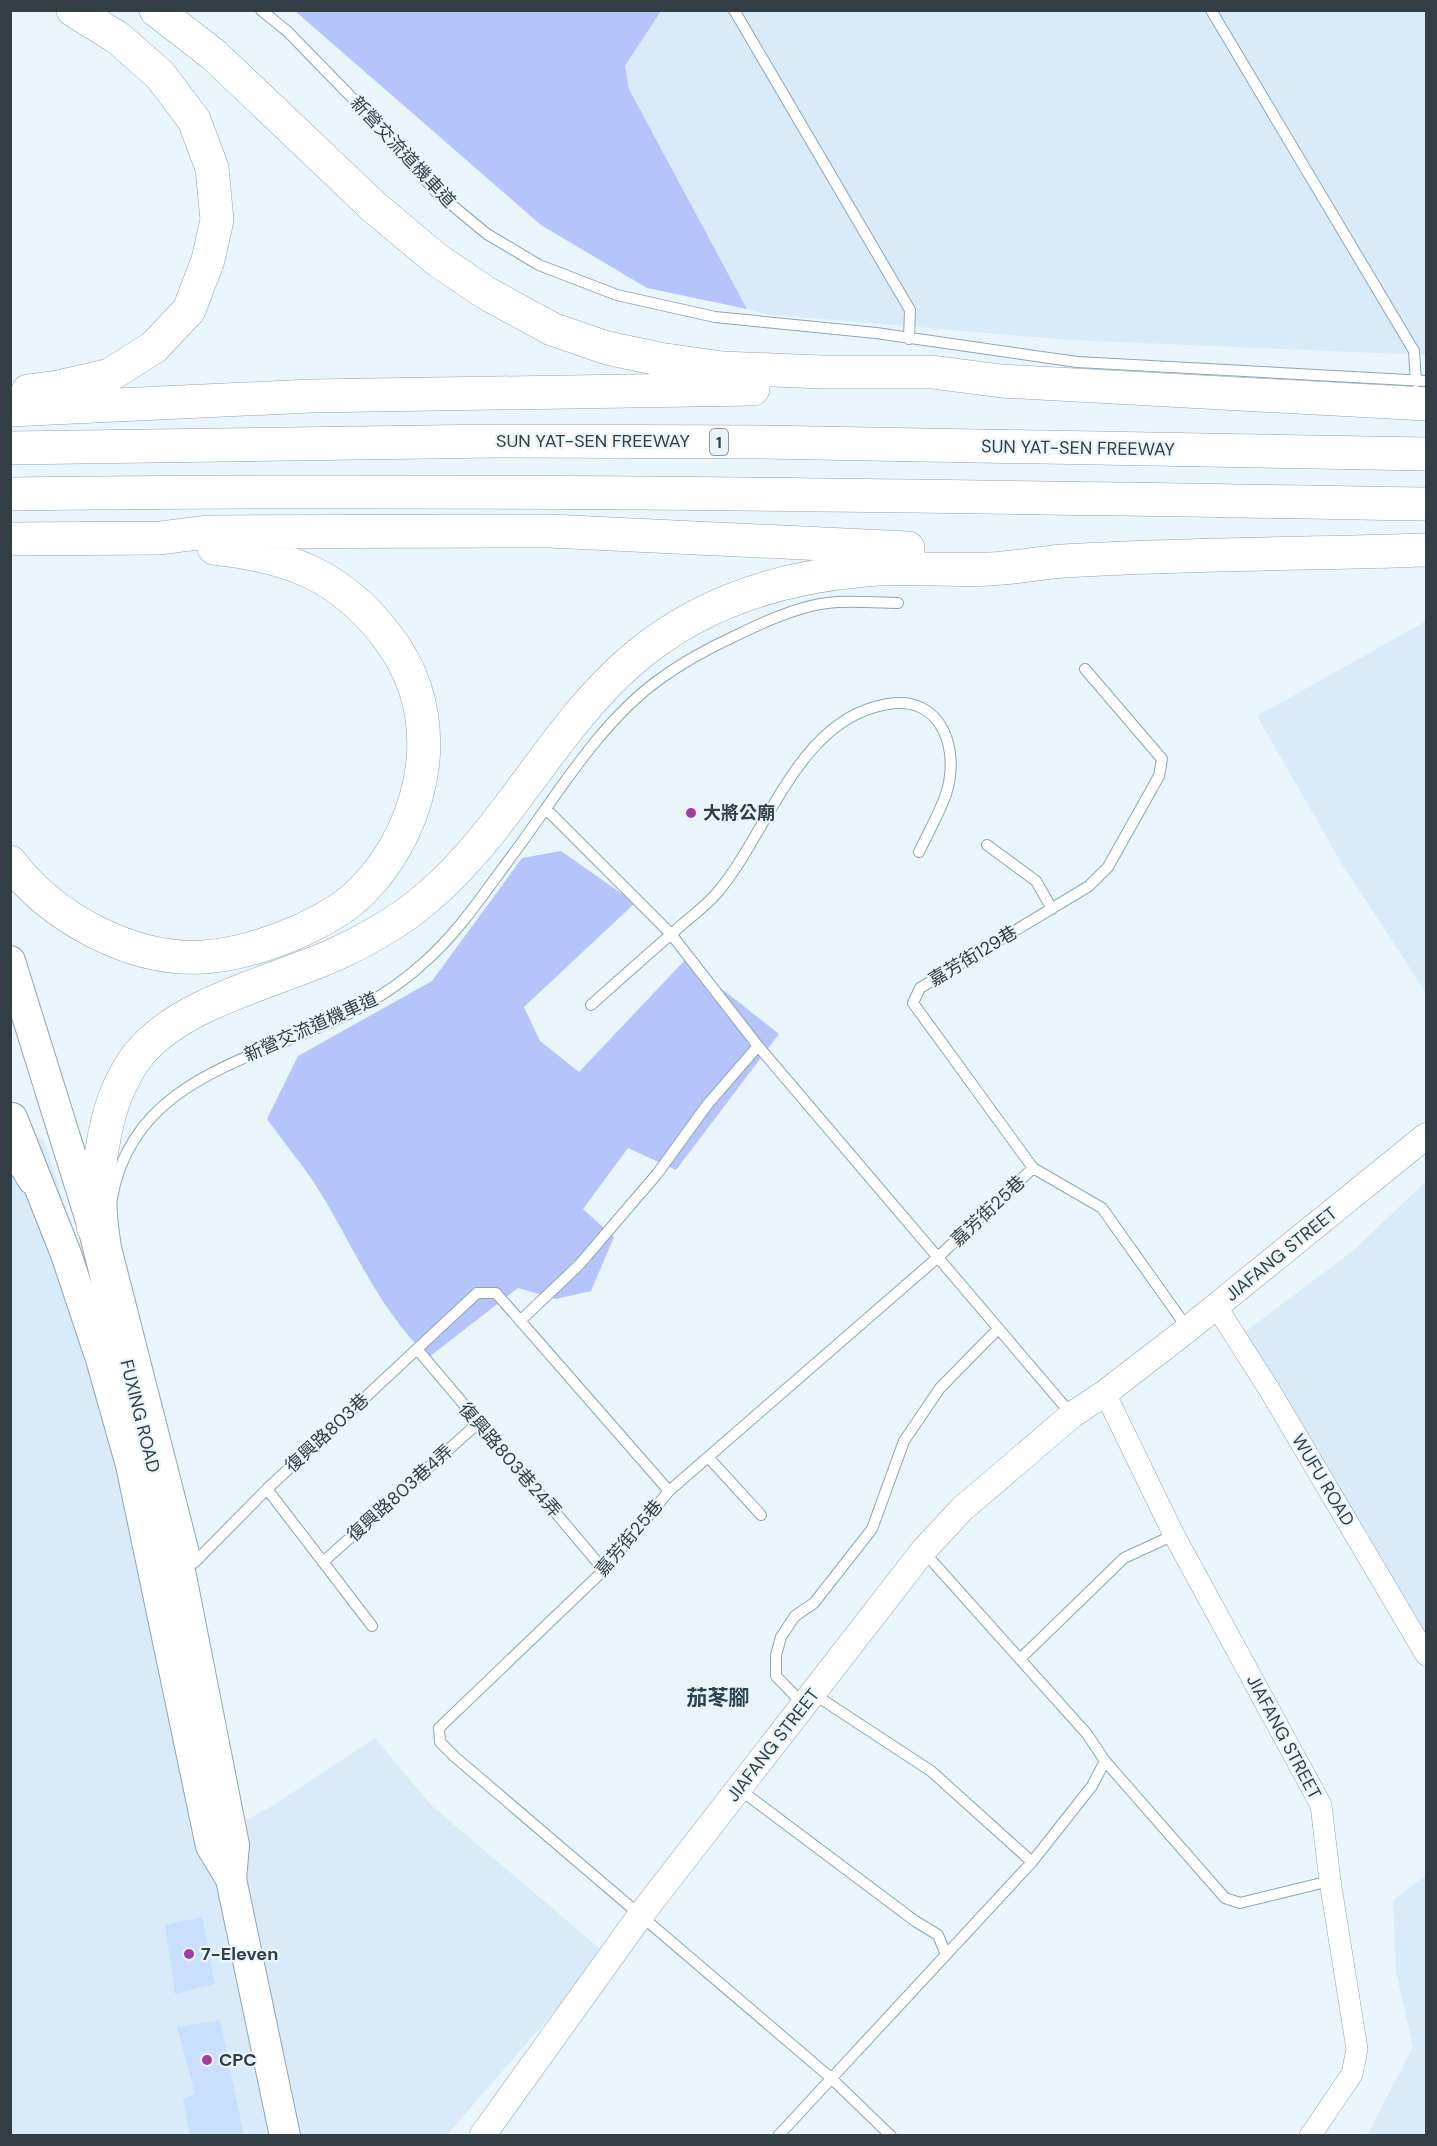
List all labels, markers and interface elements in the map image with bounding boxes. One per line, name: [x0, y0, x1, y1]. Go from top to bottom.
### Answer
street label: 新營交流道機車道: [345, 91, 461, 213]
street label: SUN YAT-SEN FREEWAY: [496, 429, 690, 453]
road number: 1: [710, 429, 728, 455]
street label: SUN YAT-SEN FREEWAY: [981, 434, 1176, 462]
place label: 大將公廟: [703, 801, 775, 825]
marker: 大將公廟: [684, 806, 698, 820]
street label: 嘉芳街129巷: [924, 920, 1022, 992]
street label: 新營交流道機車道: [240, 987, 382, 1067]
street label: 嘉芳街25巷: [946, 1170, 1030, 1252]
street label: JIAFANG STREET: [1220, 1201, 1342, 1307]
street label: FUXING ROAD: [114, 1357, 166, 1475]
street label: 復興路803巷: [280, 1388, 374, 1478]
street label: 復興路803巷24弄: [453, 1397, 567, 1523]
street label: WUFU ROAD: [1286, 1429, 1360, 1531]
street label: 復興路803巷4弄: [342, 1439, 458, 1547]
street label: 嘉芳街25巷: [590, 1495, 668, 1581]
street label: JIAFANG STREET: [1241, 1671, 1327, 1803]
street label: JIAFANG STREET: [721, 1683, 825, 1807]
district label: 茄苳腳: [687, 1684, 750, 1712]
place label: 7-Eleven: [201, 1942, 278, 1966]
marker: 7-Eleven: [182, 1947, 196, 1961]
place label: CPC: [219, 2048, 257, 2072]
marker: CPC: [200, 2053, 214, 2067]

